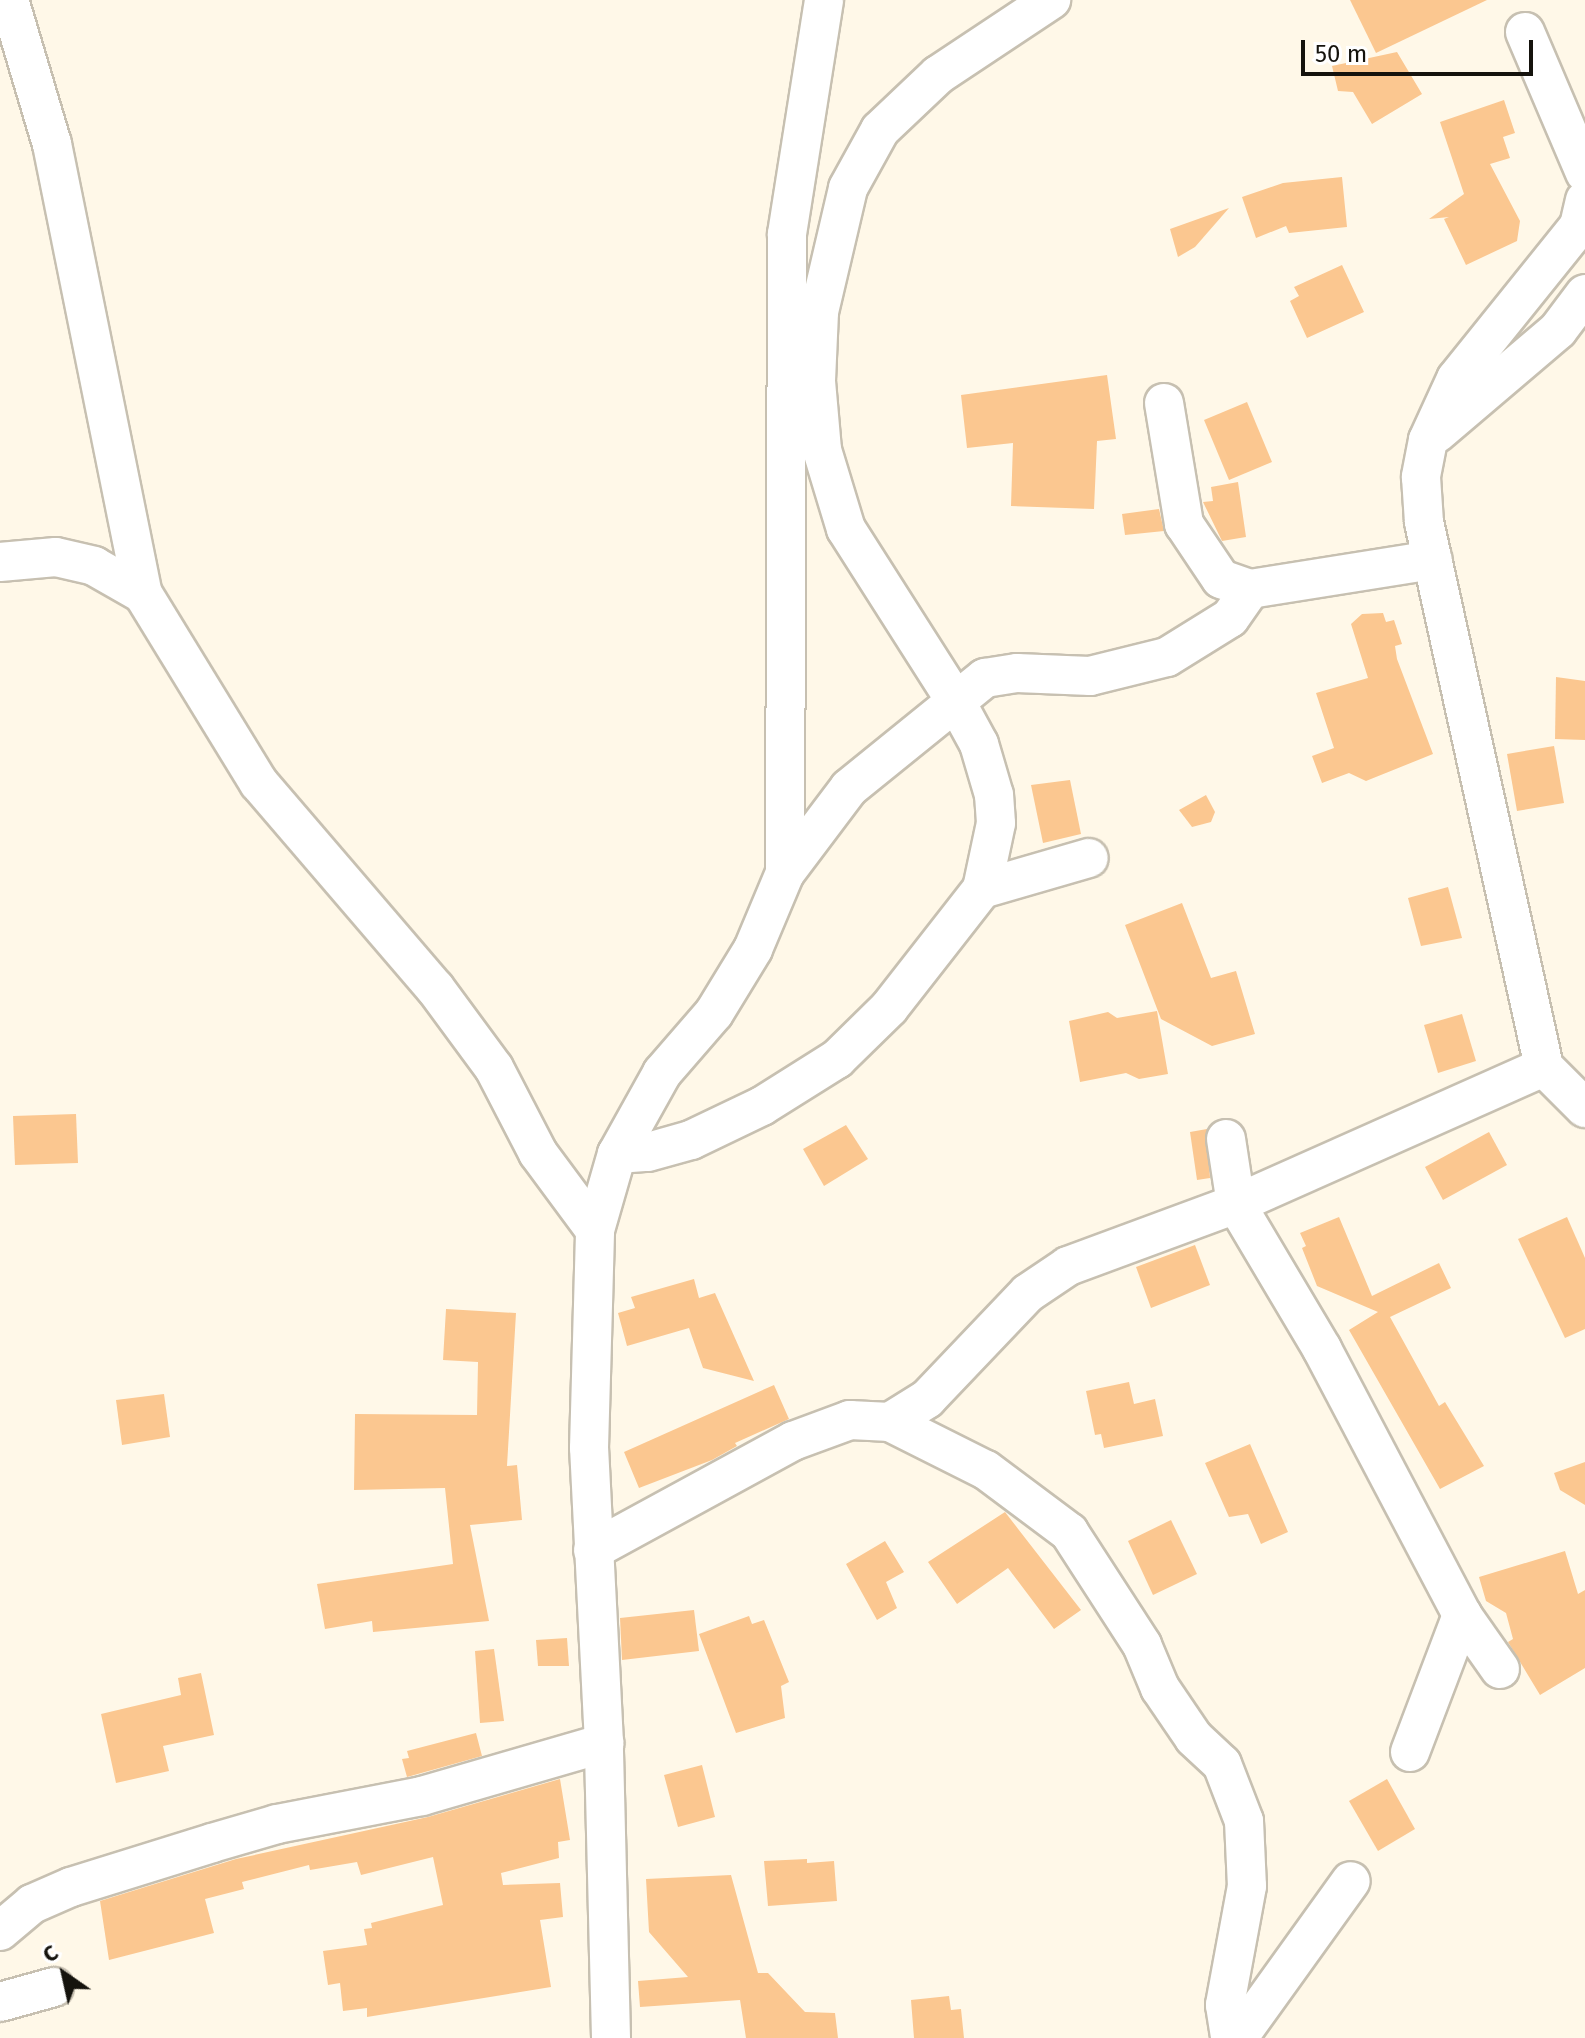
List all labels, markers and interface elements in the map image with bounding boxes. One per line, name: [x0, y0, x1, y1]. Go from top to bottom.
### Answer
scale bar: [1305, 24, 1537, 74]
text: 50 m: [1315, 40, 1367, 68]
north arrow: [24, 1934, 104, 2014]
text: С: [38, 1939, 63, 1968]

